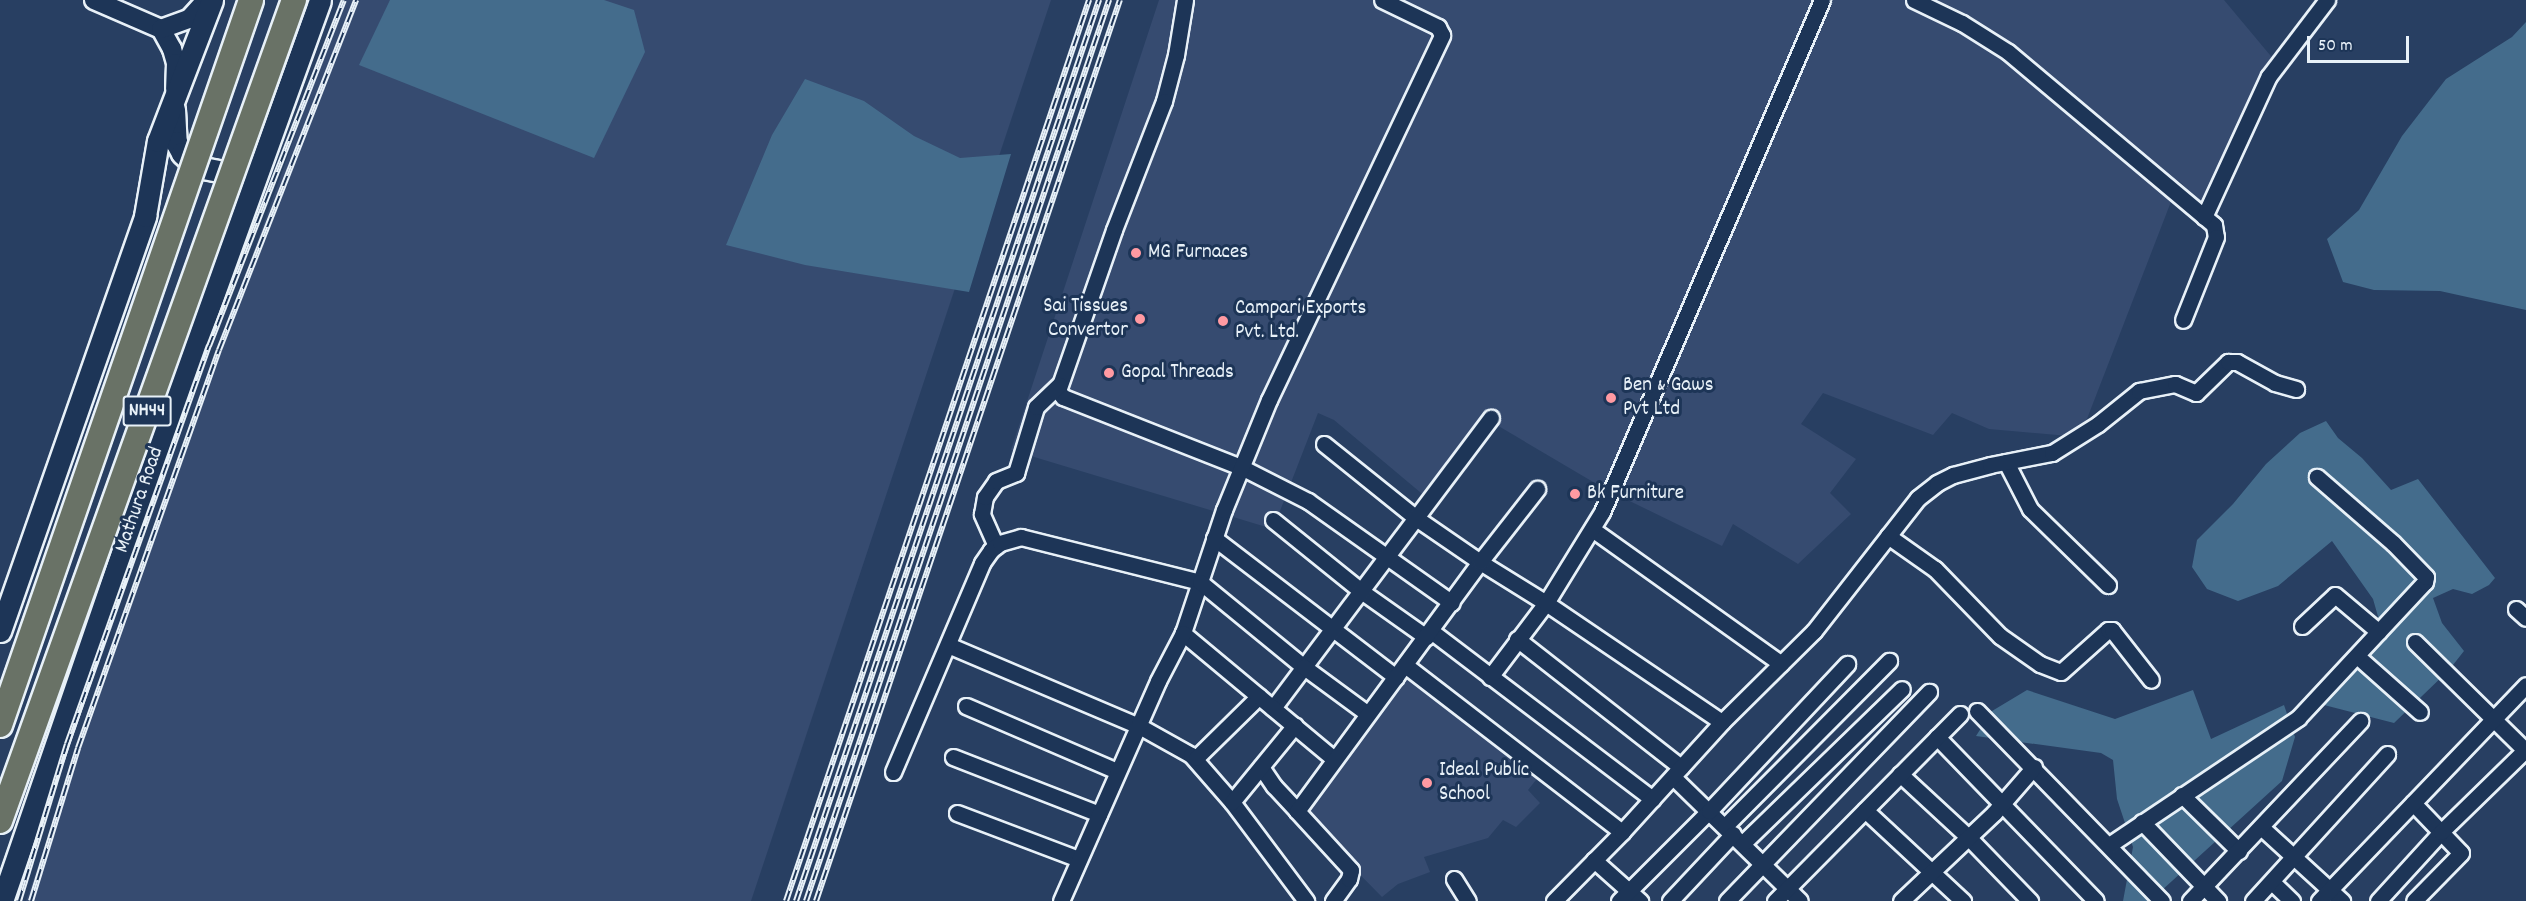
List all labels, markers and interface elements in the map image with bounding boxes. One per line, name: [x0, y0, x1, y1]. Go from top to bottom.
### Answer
scale bar: [2310, 24, 2412, 62]
text: 50 m: [2318, 34, 2353, 59]
place label: MG Furnaces: [1148, 240, 1248, 266]
marker: MG Furnaces: [1129, 246, 1143, 260]
place label: Sai Tissues Convertor: [1043, 294, 1128, 344]
place label: Campari Exports Pvt. Ltd.: [1235, 296, 1366, 346]
marker: Sai Tissues Convertor: [1133, 312, 1147, 326]
marker: Campari Exports Pvt. Ltd.: [1216, 314, 1230, 328]
place label: Gopal Threads: [1121, 360, 1234, 386]
marker: Gopal Threads: [1102, 366, 1116, 380]
place label: Ben & Gaws Pvt Ltd: [1623, 373, 1714, 423]
marker: Ben & Gaws Pvt Ltd: [1604, 391, 1618, 405]
road number: NH44: [122, 394, 172, 428]
street label: Mathura Road: [110, 444, 170, 556]
place label: Bk Furniture: [1587, 481, 1684, 507]
marker: Bk Furniture: [1568, 487, 1582, 501]
place label: Ideal Public School: [1439, 758, 1529, 808]
marker: Ideal Public School: [1420, 776, 1434, 790]

